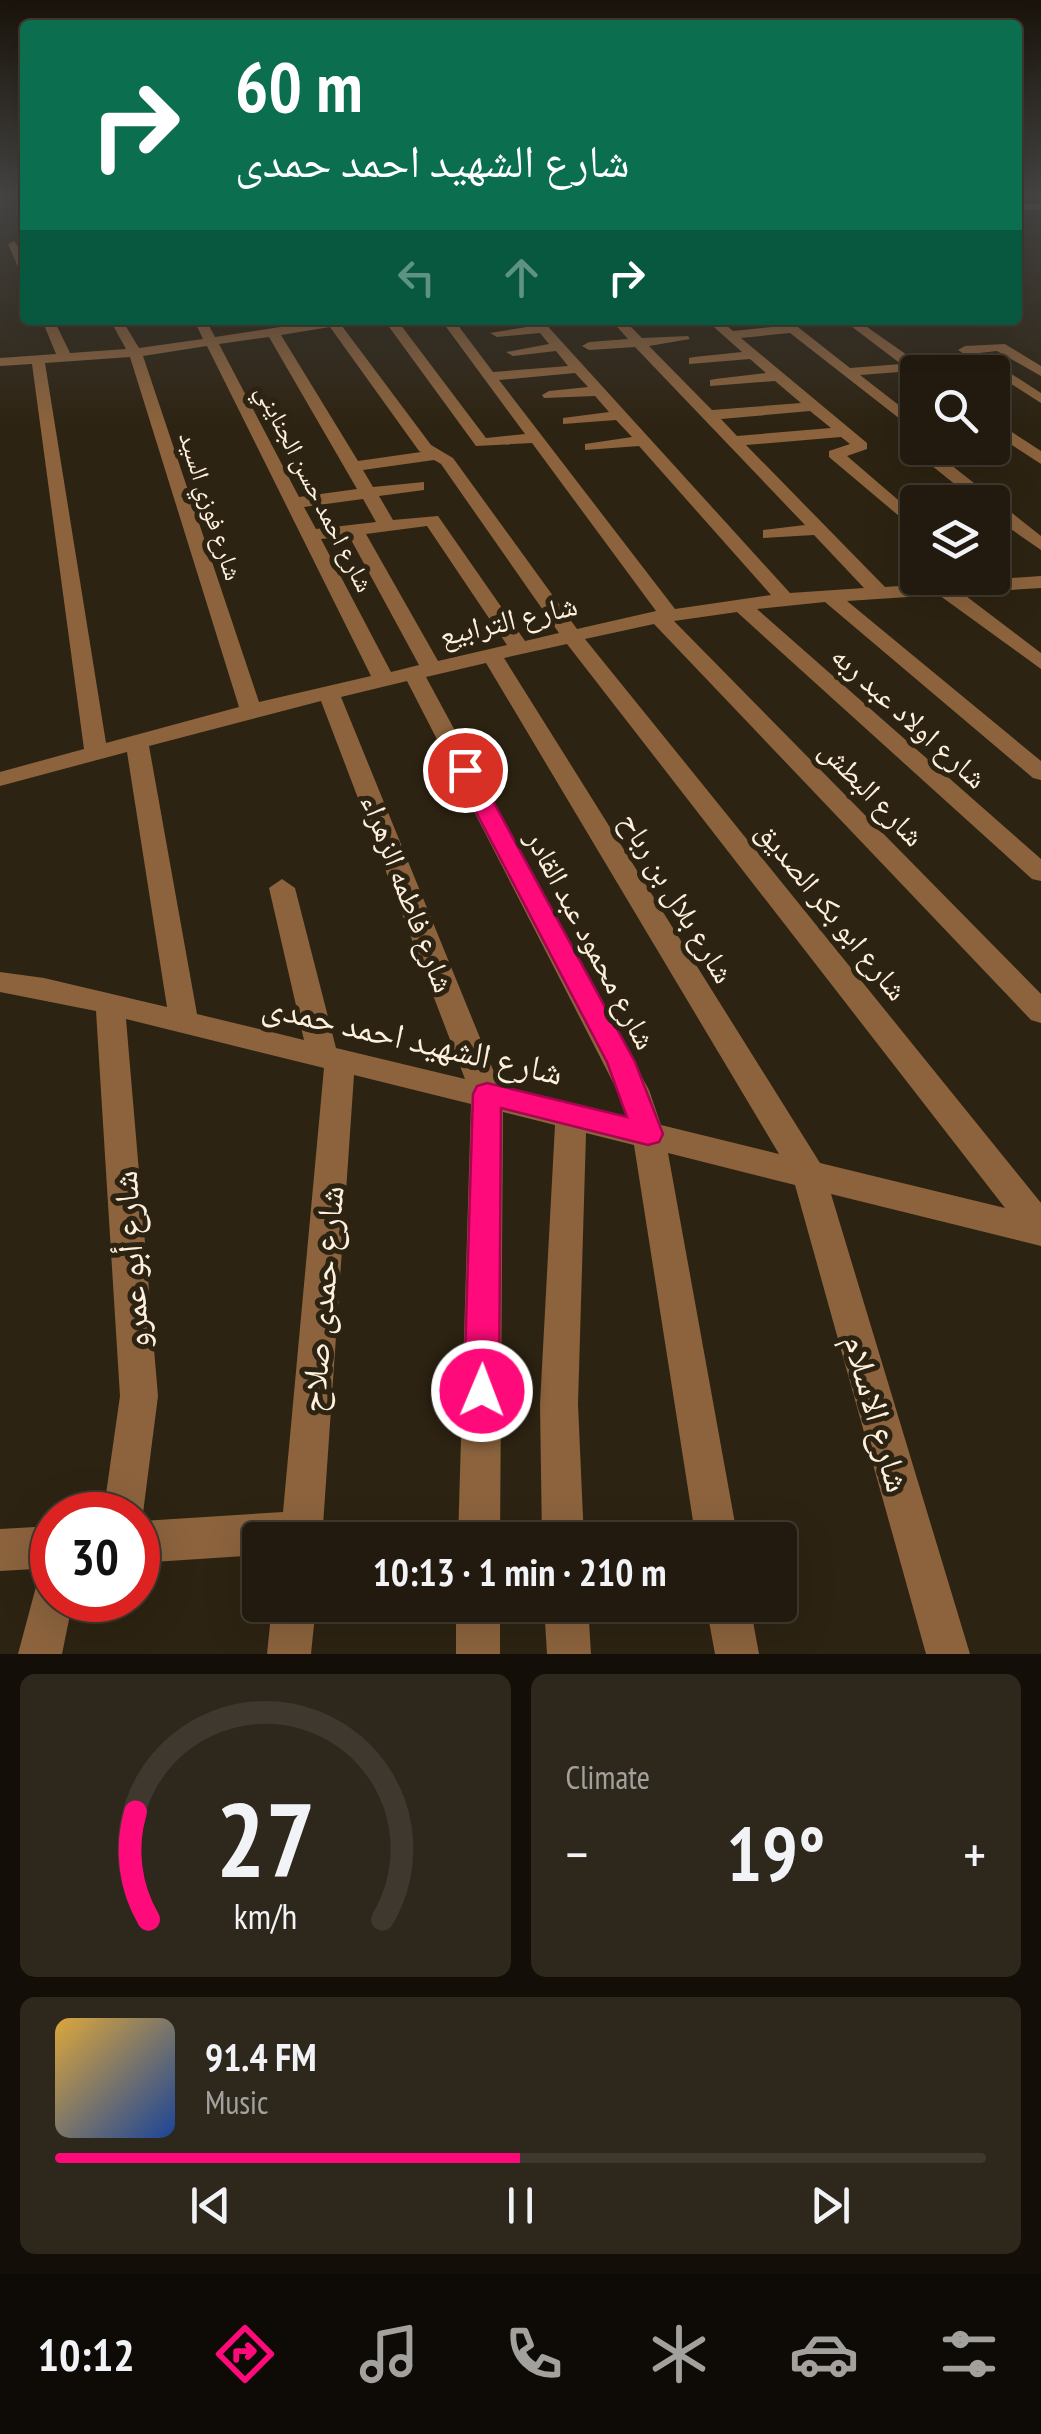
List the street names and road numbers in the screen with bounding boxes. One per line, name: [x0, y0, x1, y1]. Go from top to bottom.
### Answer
street label: شارع احمد حسن الجنايني: [245, 379, 381, 599]
street label: شارع فوزي السيد: [168, 428, 250, 586]
street label: شارع الترابيع: [435, 584, 581, 655]
street label: شارع اولاد عبد ربه: [823, 636, 996, 797]
street label: شارع البطش: [811, 730, 934, 855]
street label: شارع فاطمه الزهراء: [352, 788, 465, 998]
street label: شارع بلال بن رباح: [611, 804, 744, 990]
street label: شارع ابو بكر الصديق: [748, 812, 917, 1009]
street label: شارع محمود عبد القادر: [516, 821, 666, 1056]
street label: شارع الشهيد احمد حمدى: [258, 981, 568, 1095]
street label: شارع أبو عمرو: [101, 1169, 159, 1351]
street label: شارع حمدى صلاح: [288, 1184, 354, 1414]
street label: شارع الاسلام: [833, 1329, 922, 1497]

